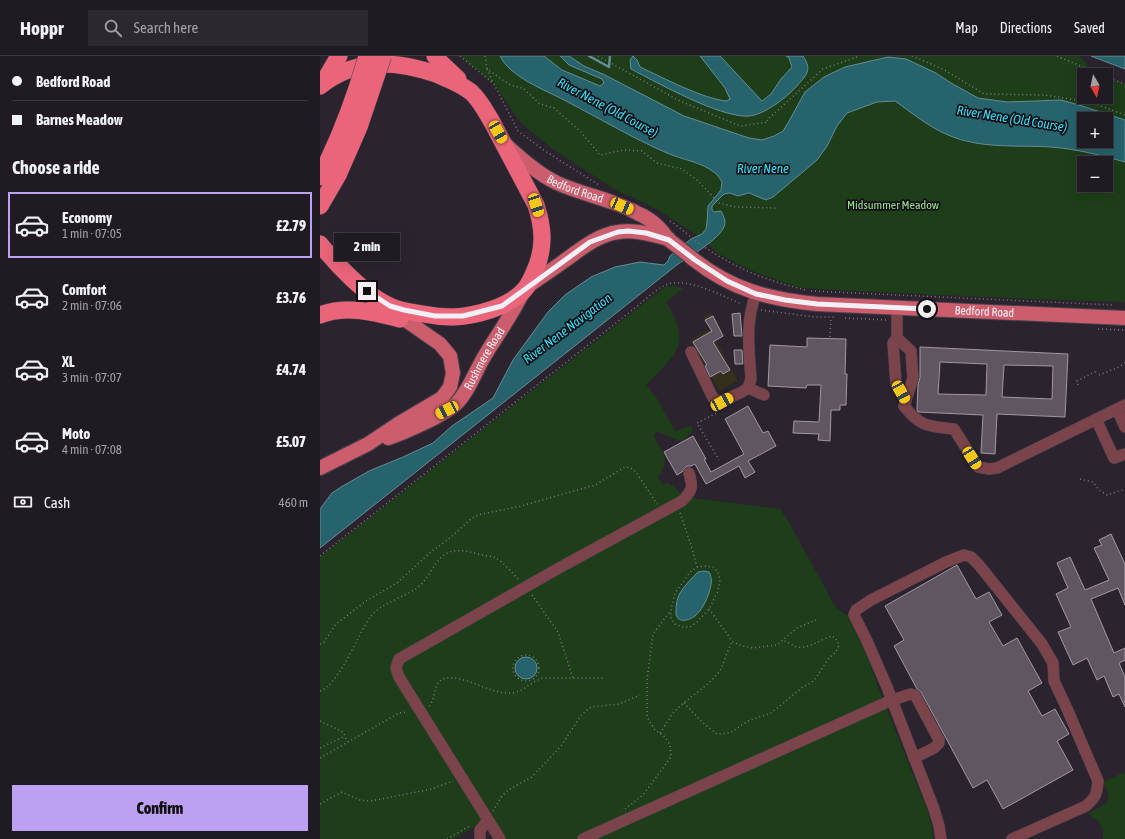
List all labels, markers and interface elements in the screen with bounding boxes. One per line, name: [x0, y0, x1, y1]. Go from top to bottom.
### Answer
search box: [88, 10, 368, 46]
text: Hoppr: [20, 17, 64, 39]
icon: search: [102, 17, 124, 39]
text: Search here: [134, 19, 198, 36]
text: Map: [955, 20, 978, 36]
text: Directions: [1000, 20, 1052, 36]
text: Saved: [1074, 20, 1105, 36]
north arrow: [1077, 68, 1113, 104]
map controls: [1077, 68, 1113, 192]
text: Bedford Road: [36, 73, 110, 90]
water label: River Nene (Old Course): [555, 75, 660, 140]
water label: River Nene (Old Course): [956, 102, 1068, 135]
text: Barnes Meadow: [36, 111, 123, 128]
button: +: [1077, 112, 1113, 148]
car: [487, 119, 509, 145]
button: −: [1077, 156, 1113, 192]
text: Choose a ride: [12, 157, 100, 178]
water label: River Nene: [737, 161, 789, 176]
street label: Bedford Road: [544, 172, 605, 206]
car: [527, 192, 545, 218]
car: [609, 196, 635, 216]
park label: Midsummer Meadow: [847, 198, 939, 212]
icon: car: [14, 207, 50, 243]
text: Economy: [62, 209, 112, 226]
text: £2.79: [276, 217, 306, 234]
text: 1 min · 07:05: [62, 226, 122, 241]
callout: 2 min: [334, 233, 400, 261]
text: 2 min: [354, 239, 380, 254]
icon: car: [14, 279, 50, 315]
text: Comfort: [62, 281, 106, 298]
route end: [358, 282, 376, 300]
text: £3.76: [276, 289, 306, 306]
water label: River Nene Navigation: [520, 290, 615, 367]
text: 2 min · 07:06: [62, 298, 122, 313]
route start: [918, 300, 936, 318]
street label: Bedford Road: [954, 303, 1015, 320]
street label: Rushmere Road: [461, 325, 508, 392]
icon: car: [14, 351, 50, 387]
text: XL: [62, 353, 75, 370]
text: £4.74: [276, 361, 306, 378]
text: 3 min · 07:07: [62, 370, 122, 385]
car: [890, 379, 912, 405]
car: [709, 391, 735, 413]
car: [434, 399, 460, 421]
icon: car: [14, 423, 50, 459]
text: Moto: [62, 425, 90, 442]
text: £5.07: [276, 433, 306, 450]
text: 4 min · 07:08: [62, 442, 122, 457]
car: [961, 445, 983, 471]
icon: cash: [12, 491, 34, 513]
text: Cash: [44, 494, 70, 511]
text: 460 m: [279, 495, 308, 510]
button: Confirm: [12, 785, 308, 831]

